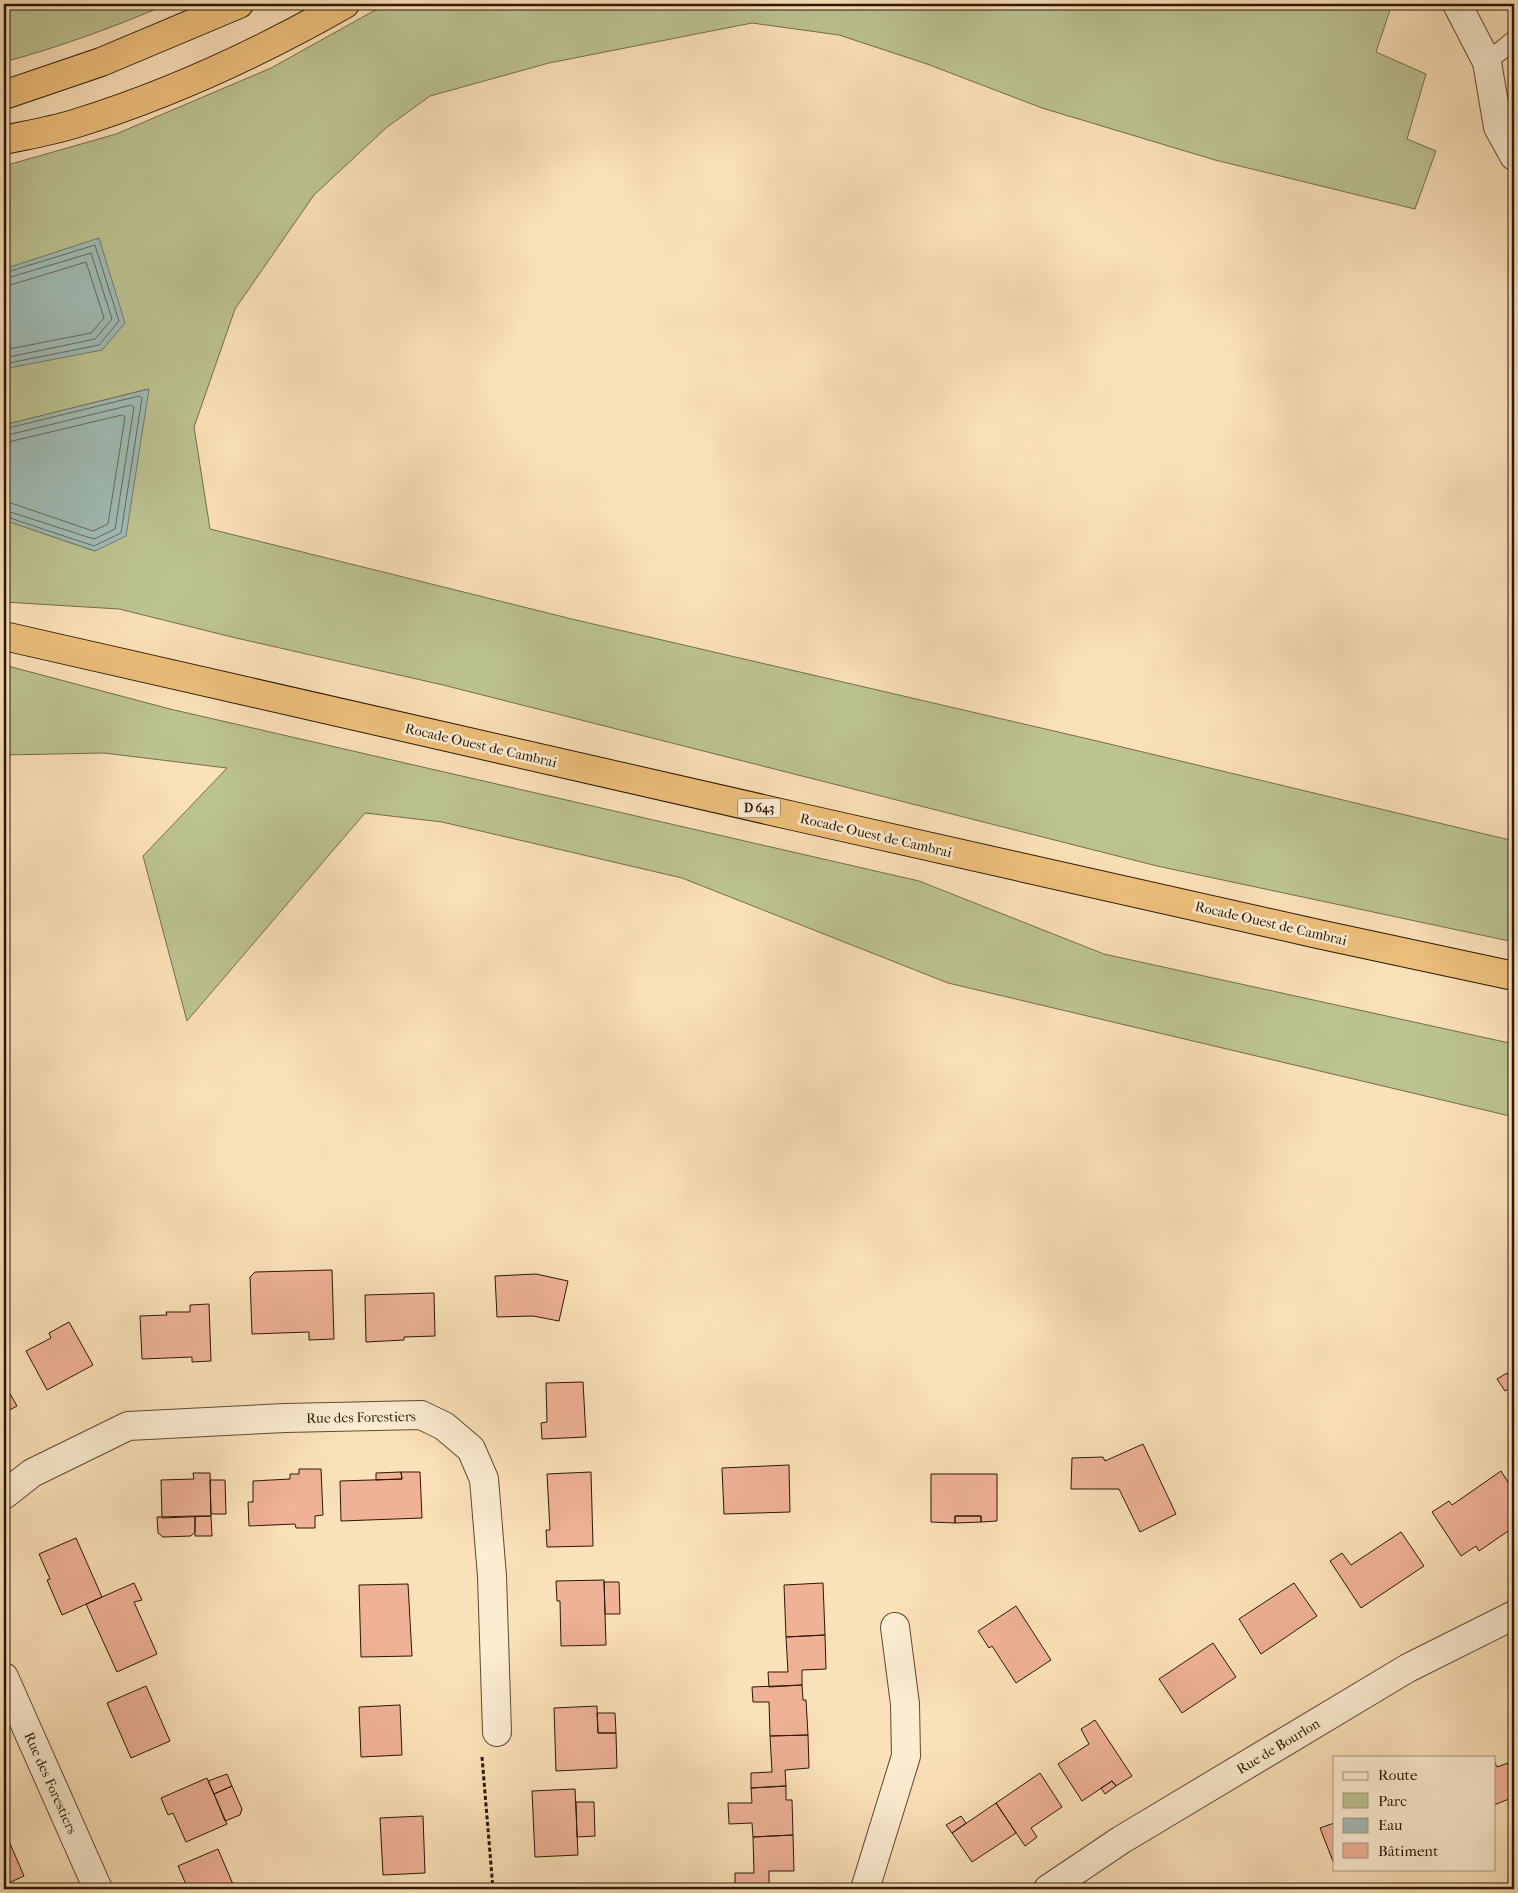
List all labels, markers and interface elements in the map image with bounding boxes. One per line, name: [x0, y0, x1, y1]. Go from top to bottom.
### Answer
street label: Rocade Ouest de Cambrai: [403, 720, 558, 771]
road number: D 643: [738, 798, 780, 818]
street label: Rocade Ouest de Cambrai: [798, 810, 953, 861]
street label: Rocade Ouest de Cambrai: [1193, 898, 1348, 949]
street label: Rue des Forestiers: [306, 1408, 416, 1427]
street label: Rue de Bourlon: [1234, 1715, 1323, 1778]
street label: Rue des Forestiers: [20, 1730, 81, 1837]
legend: [1333, 1756, 1496, 1870]
text: Route: [1378, 1766, 1418, 1784]
text: Parc: [1378, 1792, 1407, 1810]
text: Eau: [1378, 1816, 1403, 1834]
text: Bâtiment: [1378, 1842, 1439, 1860]

